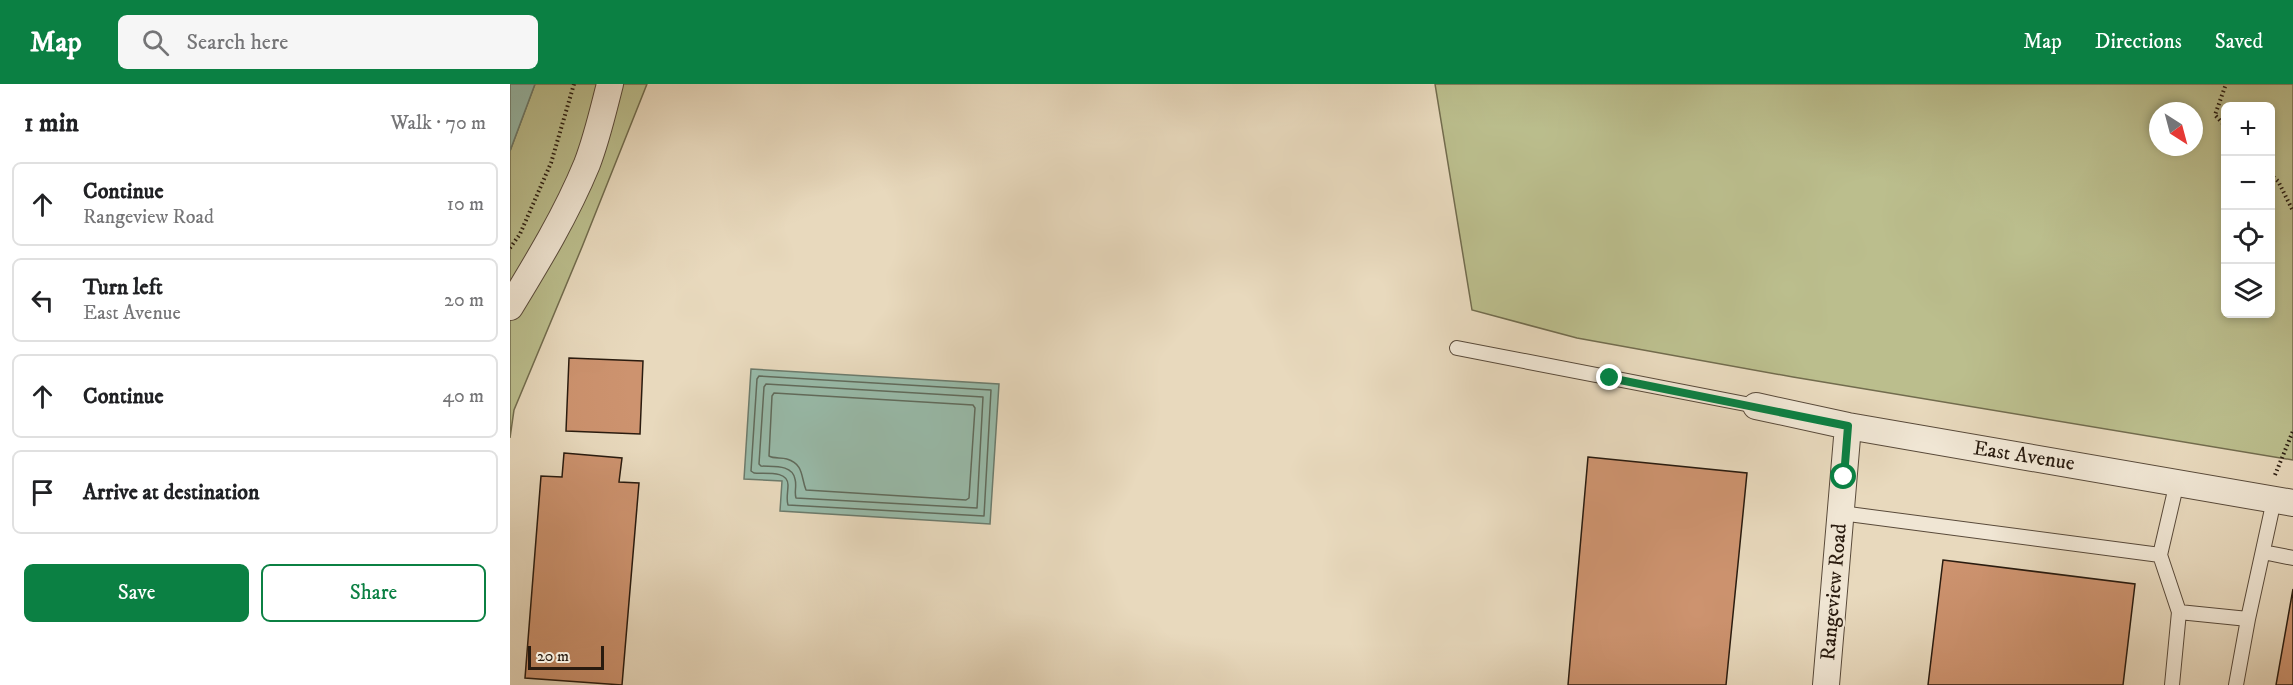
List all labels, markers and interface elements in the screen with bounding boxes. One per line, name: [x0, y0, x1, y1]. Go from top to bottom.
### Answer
search box: [118, 15, 538, 69]
text: Map: [30, 25, 82, 60]
icon: search: [139, 26, 172, 59]
text: Search here: [187, 29, 288, 56]
text: Map: [2023, 29, 2062, 55]
text: Directions: [2095, 29, 2182, 55]
text: Saved: [2215, 29, 2263, 55]
north arrow: [2149, 102, 2203, 156]
map controls: [2221, 102, 2275, 318]
button: +: [2221, 102, 2275, 156]
text: 1 min: [24, 107, 79, 140]
text: Walk · 70 m: [390, 111, 486, 136]
button: −: [2221, 156, 2275, 210]
text: Continue: [83, 178, 164, 205]
icon: ahead: [26, 188, 59, 221]
text: 10 m: [447, 192, 484, 217]
text: Rangeview Road: [83, 205, 214, 230]
button: locate: [2221, 210, 2275, 264]
button: layers: [2221, 264, 2275, 318]
text: Turn left: [83, 274, 163, 301]
icon: left: [26, 284, 59, 317]
text: 20 m: [444, 288, 484, 313]
text: East Avenue: [83, 301, 181, 326]
route end: [1596, 364, 1622, 390]
icon: ahead: [26, 380, 59, 413]
text: Continue: [83, 383, 164, 410]
text: 40 m: [442, 384, 484, 409]
street label: East Avenue: [1971, 435, 2077, 477]
route start: [1830, 463, 1856, 489]
icon: arrive: [26, 476, 59, 509]
text: Arrive at destination: [83, 479, 260, 506]
street label: Rangeview Road: [1815, 522, 1853, 662]
button: Save: [24, 564, 249, 622]
button: Share: [261, 564, 486, 622]
scale bar: [528, 643, 604, 670]
text: 20 m: [537, 646, 569, 666]

